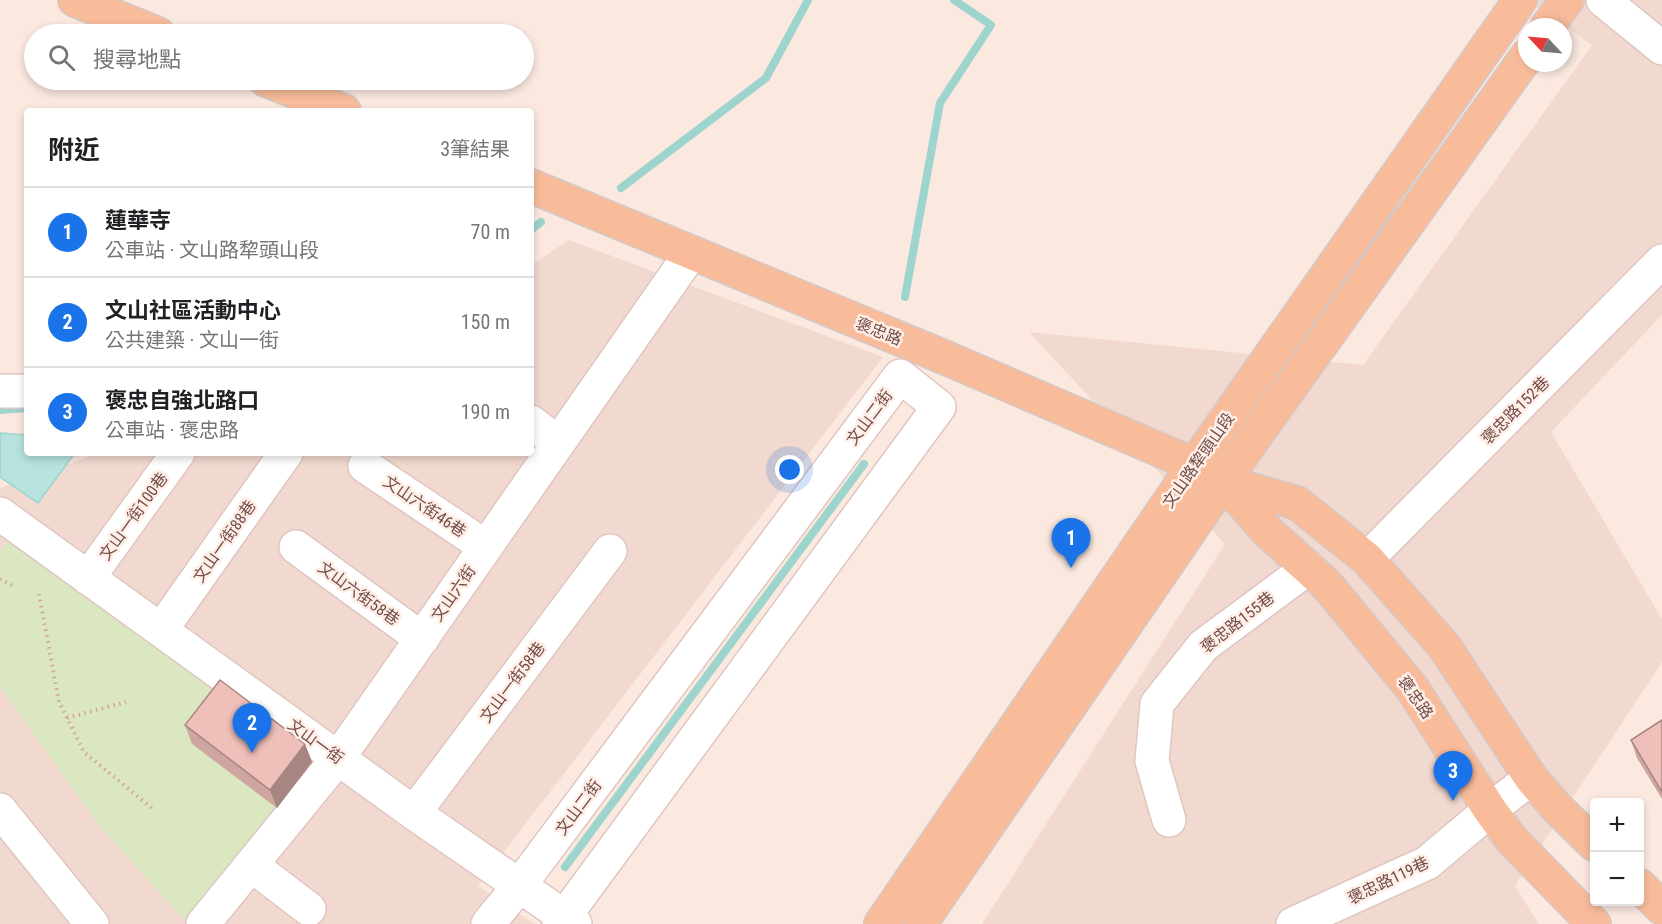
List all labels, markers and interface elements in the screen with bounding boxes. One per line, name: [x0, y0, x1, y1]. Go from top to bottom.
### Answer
north arrow: [1518, 18, 1572, 72]
search box: [24, 24, 534, 90]
icon: search: [45, 41, 78, 74]
text: 搜尋地點: [93, 47, 181, 72]
text: 附近: [48, 135, 100, 165]
text: 3筆結果: [440, 137, 510, 161]
text: 蓮華寺: [105, 208, 171, 233]
text: 1: [62, 220, 73, 244]
text: 70 m: [471, 220, 510, 244]
text: 公車站 · 文山路犂頭山段: [105, 238, 319, 262]
text: 文山社區活動中心: [105, 298, 281, 323]
text: 2: [62, 310, 73, 334]
text: 150 m: [461, 310, 510, 334]
street label: 褒忠路: [853, 314, 905, 349]
text: 公共建築 · 文山一街: [105, 328, 279, 352]
street label: 褒忠路152巷: [1478, 373, 1553, 448]
street label: 文山二街: [843, 386, 896, 449]
text: 褒忠自強北路口: [105, 388, 259, 413]
text: 3: [62, 400, 73, 424]
text: 190 m: [461, 400, 510, 424]
street label: 文山路犂頭山段: [1159, 409, 1238, 512]
text: 公車站 · 褒忠路: [105, 418, 239, 442]
your location: [775, 455, 804, 484]
street label: 文山一街100巷: [95, 469, 172, 564]
street label: 文山六街46巷: [380, 472, 470, 541]
street label: 文山一街88巷: [189, 497, 260, 586]
pin: 1: [1052, 518, 1090, 568]
street label: 文山六街58巷: [314, 558, 403, 629]
street label: 文山六街: [427, 562, 480, 625]
street label: 褒忠路155巷: [1197, 588, 1278, 657]
street label: 文山一街58巷: [476, 638, 549, 726]
street label: 褒忠路: [1394, 672, 1437, 722]
pin: 2: [232, 704, 272, 753]
street label: 文山一街: [284, 715, 347, 768]
pin: 3: [1434, 752, 1472, 801]
street label: 文山二街: [552, 776, 605, 839]
map controls: [1590, 798, 1644, 906]
button: +: [1590, 798, 1644, 852]
button: −: [1590, 852, 1644, 906]
street label: 褒忠路119巷: [1345, 853, 1432, 908]

